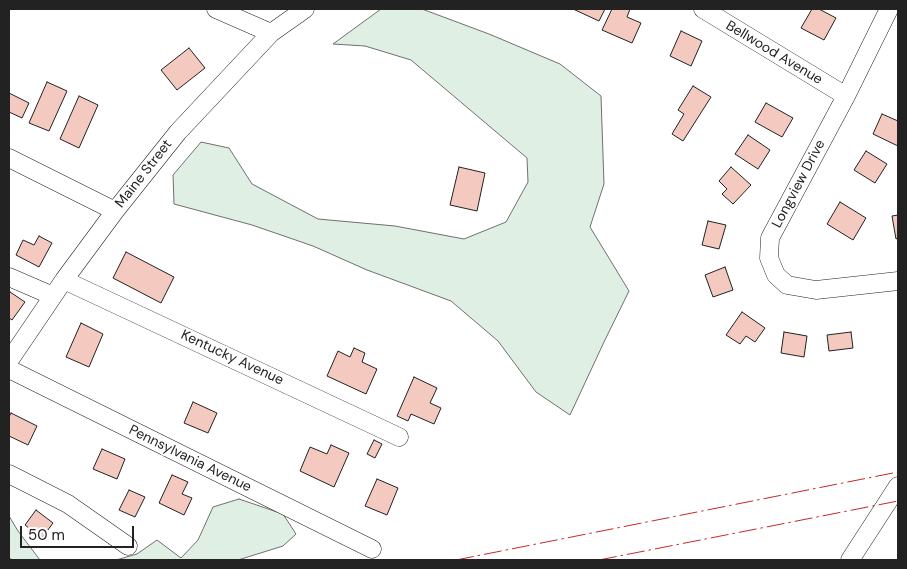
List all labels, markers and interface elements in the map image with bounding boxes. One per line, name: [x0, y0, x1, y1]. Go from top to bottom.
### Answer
street label: Bellwood Avenue: [723, 18, 825, 88]
street label: Maine Street: [112, 136, 176, 212]
street label: Longview Drive: [769, 137, 829, 231]
street label: Kentucky Avenue: [178, 327, 286, 389]
street label: Pennsylvania Avenue: [126, 422, 254, 496]
scale bar: [22, 516, 136, 548]
text: 50 m: [28, 525, 65, 545]

